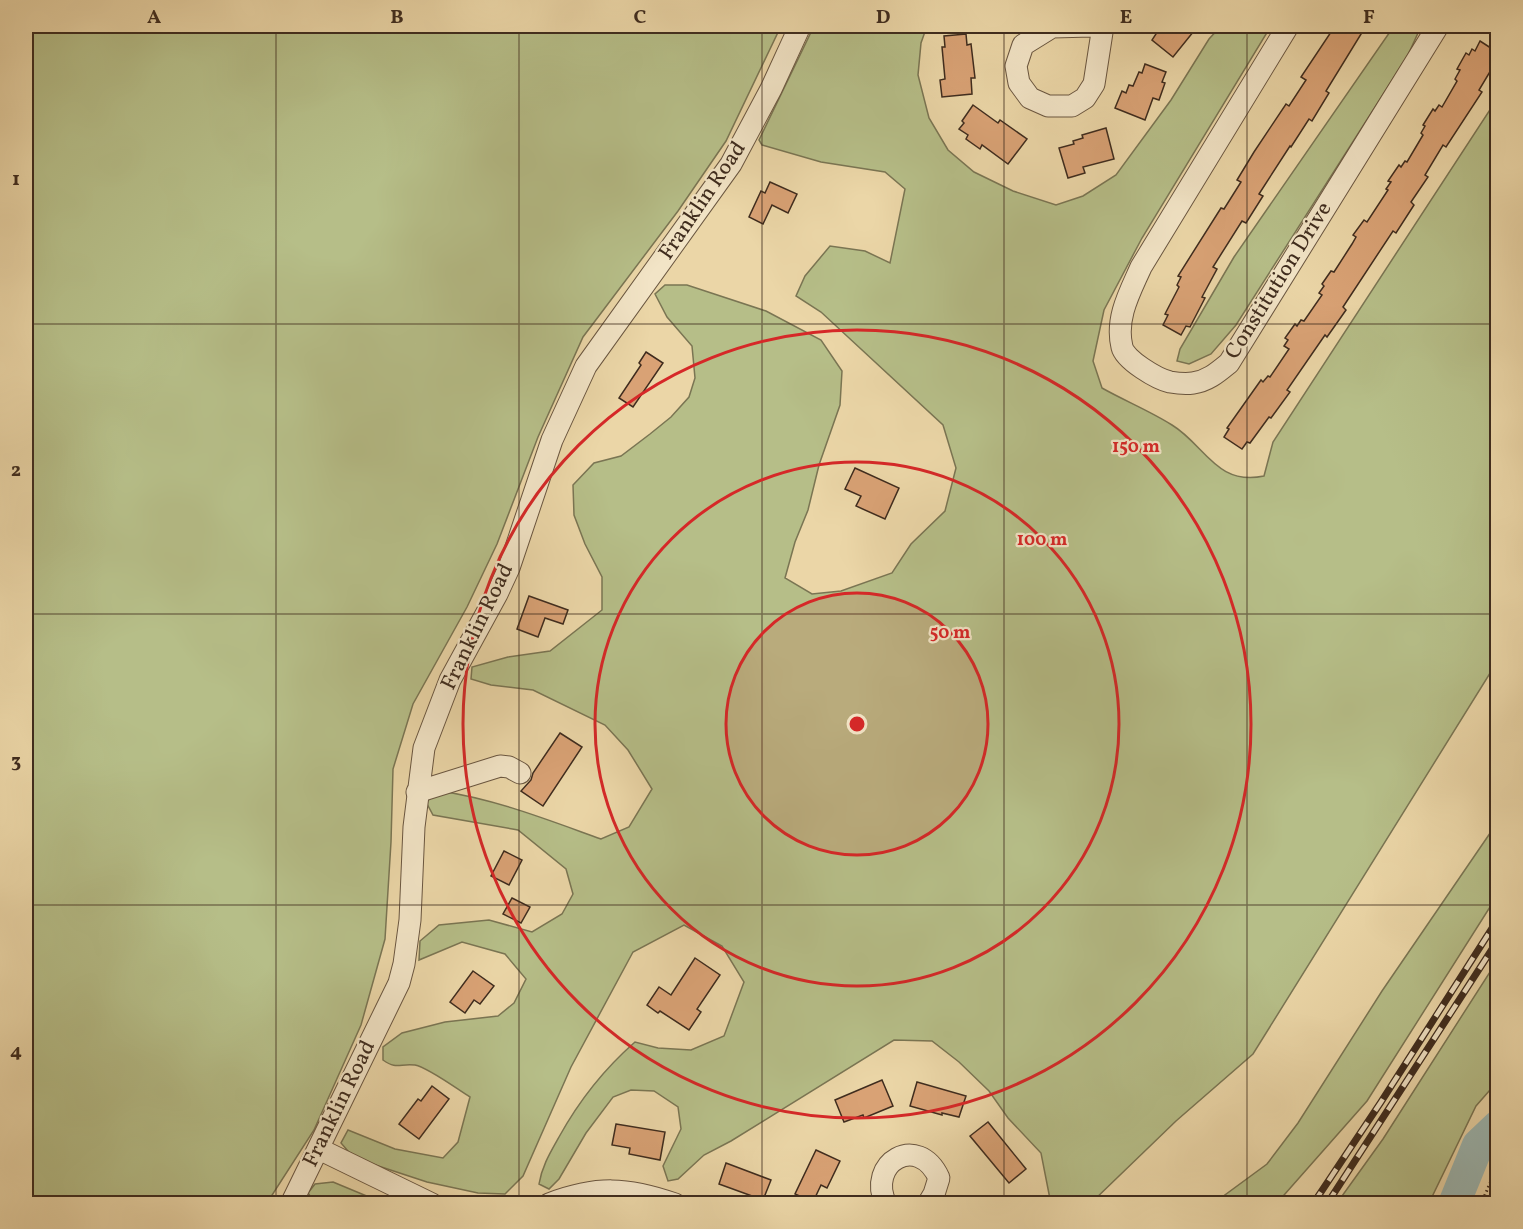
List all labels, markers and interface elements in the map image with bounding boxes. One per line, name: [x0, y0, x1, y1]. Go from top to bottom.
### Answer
text: A: [147, 4, 161, 32]
text: B: [390, 4, 404, 32]
text: C: [634, 4, 647, 32]
text: D: [876, 4, 890, 32]
text: E: [1120, 4, 1132, 32]
text: F: [1363, 4, 1375, 32]
street label: Franklin Road: [652, 135, 754, 267]
text: 1: [12, 166, 20, 194]
street label: Constitution Drive: [1218, 196, 1340, 366]
text: 150 m: [1112, 435, 1160, 460]
text: 2: [11, 457, 21, 485]
text: 100 m: [1017, 528, 1067, 553]
street label: Franklin Road: [434, 558, 522, 696]
text: 50 m: [930, 621, 970, 646]
centre of rings: [847, 714, 867, 734]
text: 3: [11, 748, 21, 776]
street label: Franklin Road: [296, 1035, 384, 1173]
text: 4: [10, 1038, 22, 1066]

